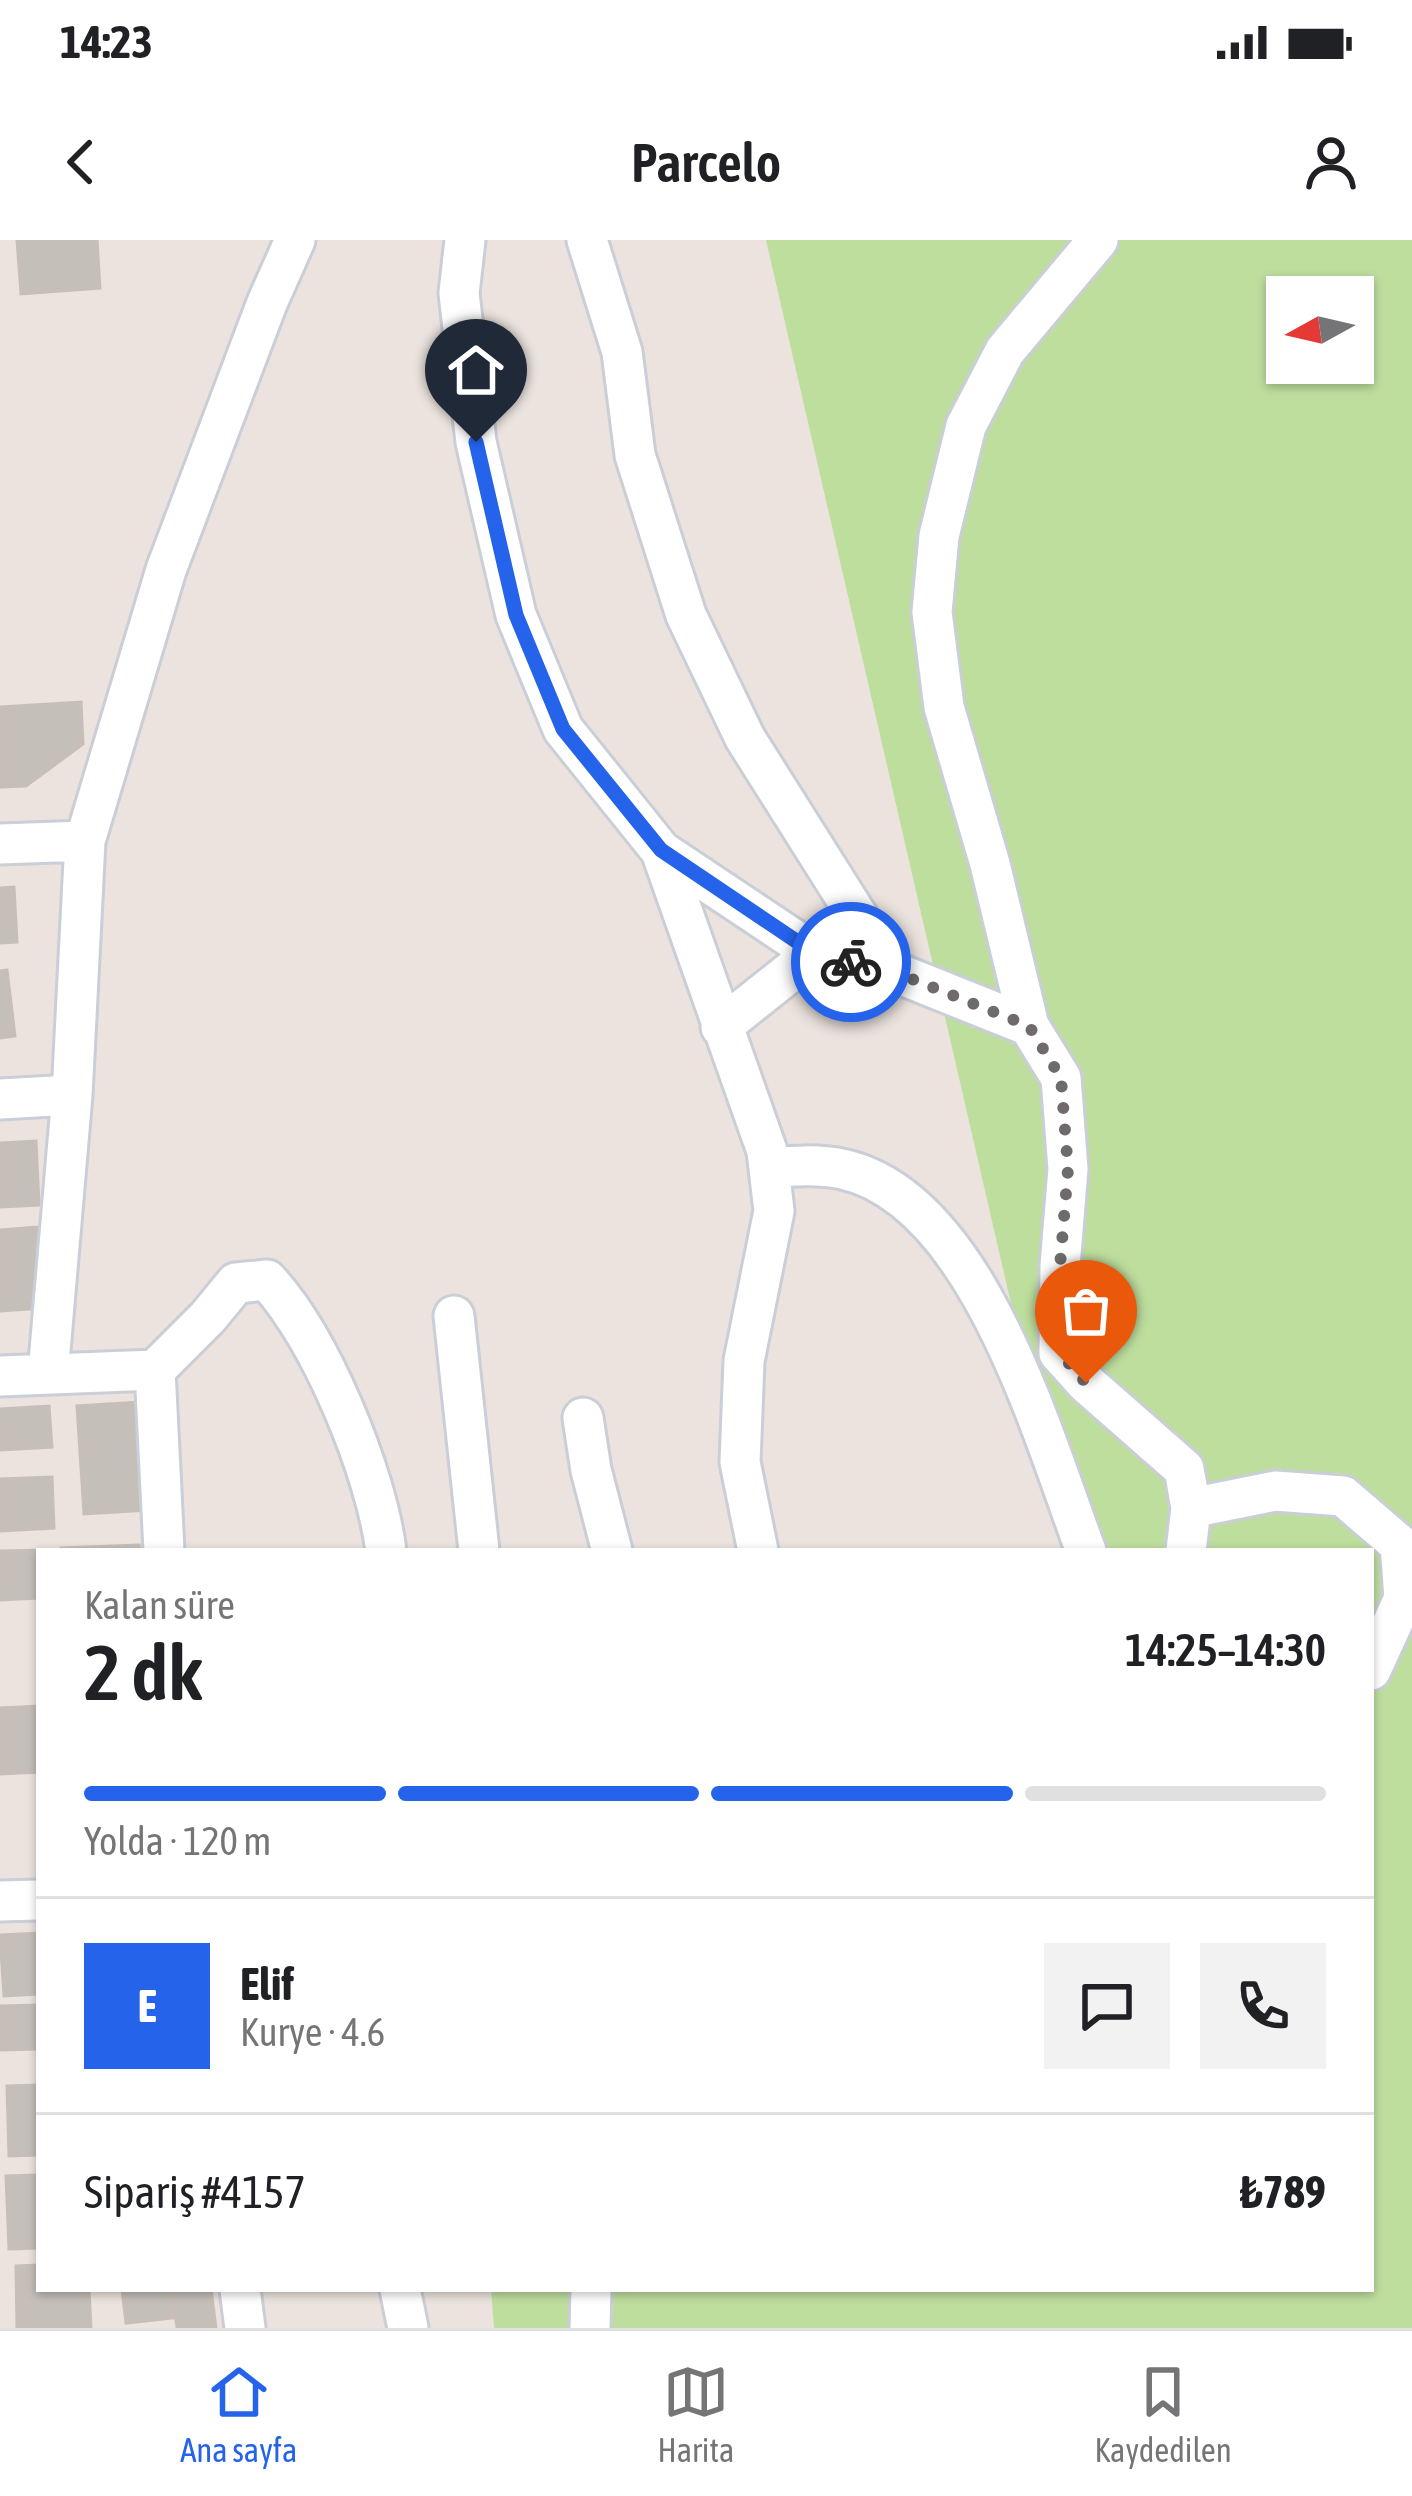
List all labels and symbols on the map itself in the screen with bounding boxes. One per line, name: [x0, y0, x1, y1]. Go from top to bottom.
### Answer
north arrow: [1266, 276, 1374, 384]
pin: [425, 319, 527, 442]
courier: [791, 902, 911, 1022]
pin: [1035, 1260, 1137, 1383]

